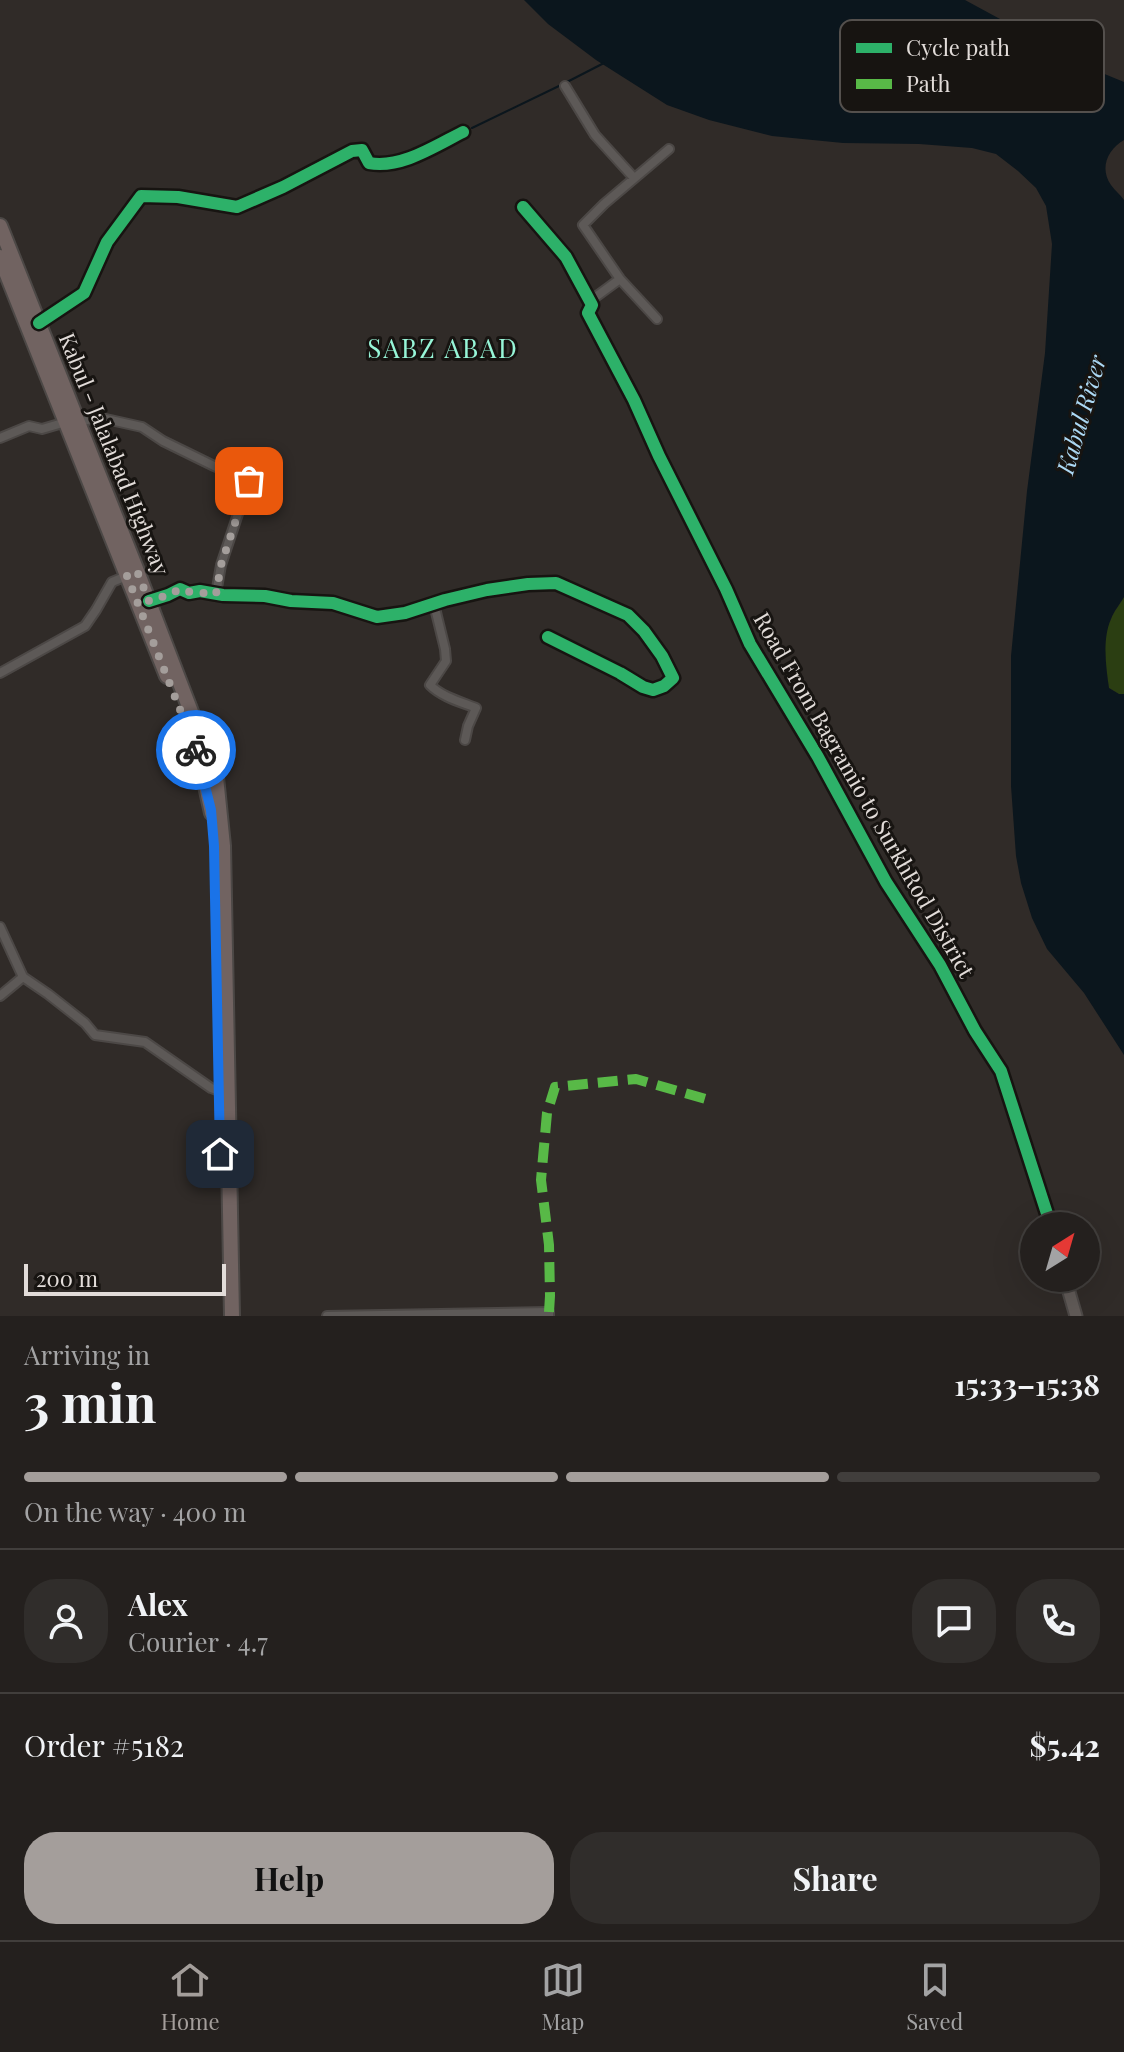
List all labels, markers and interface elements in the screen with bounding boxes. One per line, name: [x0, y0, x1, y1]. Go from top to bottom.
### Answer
legend: [840, 20, 1104, 112]
text: Cycle path: [906, 32, 1010, 62]
text: Path: [906, 68, 950, 98]
street label: Kabul - Jalalabad Highway: [53, 328, 177, 579]
district label: SABZ ABAD: [367, 330, 519, 365]
water label: Kabul River: [1048, 351, 1113, 479]
pin: [215, 447, 283, 515]
icon: bag: [227, 459, 271, 503]
street label: Road From Bagramio to SurkhRod District: [747, 606, 983, 984]
courier: [156, 710, 236, 790]
icon: bike: [174, 728, 218, 772]
pin: [186, 1120, 254, 1188]
icon: home: [198, 1132, 242, 1176]
north arrow: [1020, 1212, 1100, 1292]
map controls: [1020, 1212, 1100, 1292]
scale bar: [24, 1260, 226, 1296]
text: 200 m: [36, 1263, 98, 1293]
text: Arriving in: [24, 1337, 150, 1372]
text: 15:33–15:38: [954, 1364, 1100, 1404]
text: 3 min: [24, 1367, 157, 1436]
text: On the way · 400 m: [24, 1494, 246, 1529]
button: person: [24, 1579, 108, 1663]
button: chat: [912, 1579, 996, 1663]
button: phone: [1016, 1579, 1100, 1663]
text: Alex: [128, 1584, 188, 1624]
text: Courier · 4.7: [128, 1624, 268, 1659]
text: Order #5182: [24, 1725, 184, 1765]
text: $5.42: [1029, 1725, 1100, 1765]
button: Help: [24, 1832, 554, 1924]
button: Share: [570, 1832, 1100, 1924]
tab: Home: [161, 1958, 220, 2036]
tab: Map: [541, 1958, 585, 2036]
tab: Saved: [906, 1958, 963, 2036]

